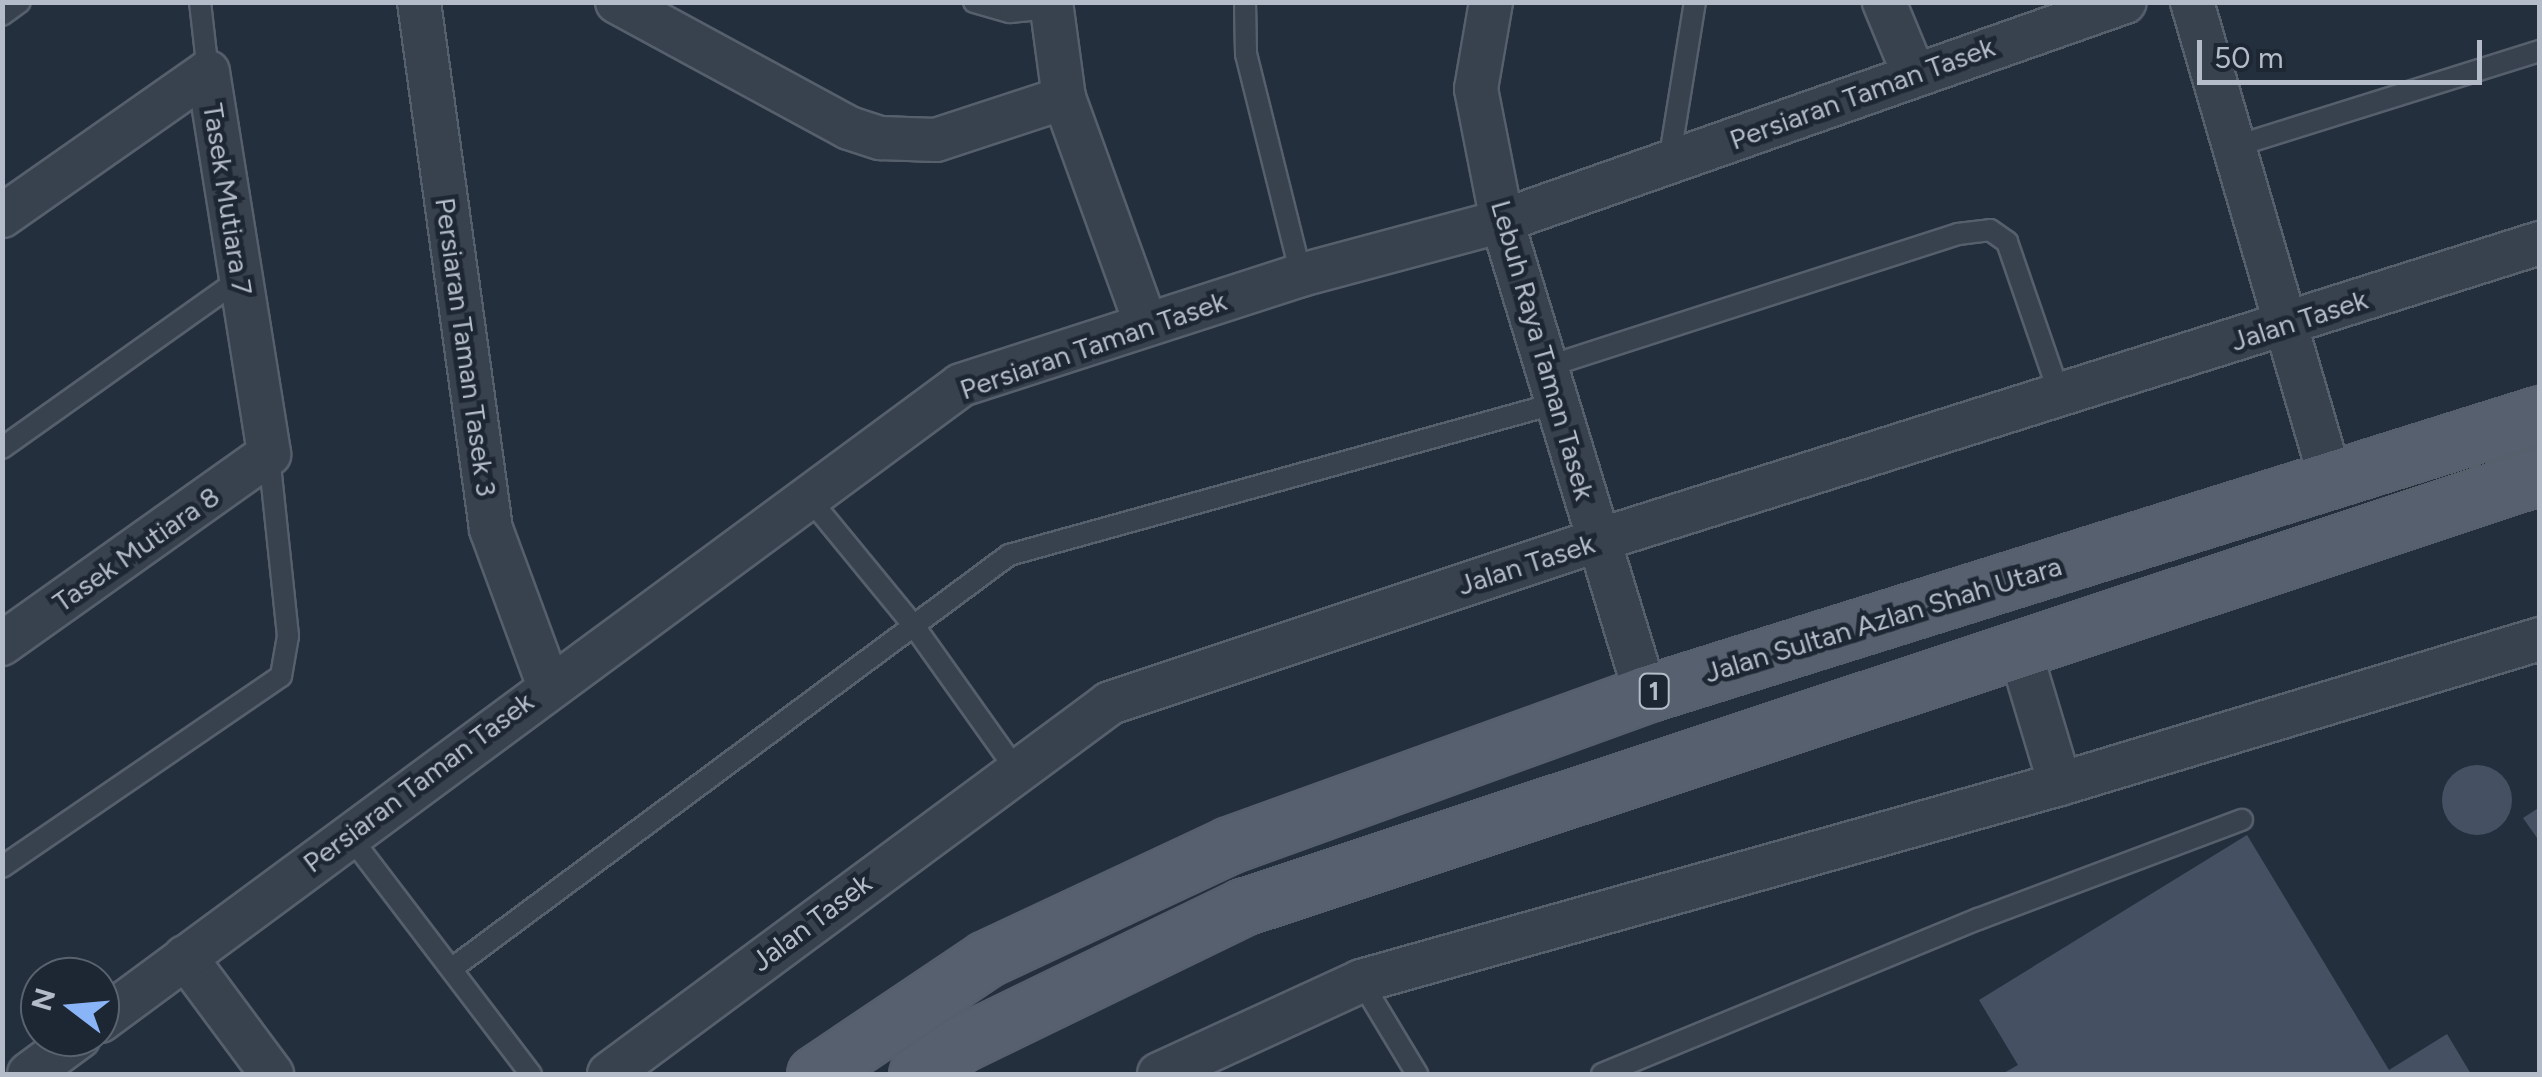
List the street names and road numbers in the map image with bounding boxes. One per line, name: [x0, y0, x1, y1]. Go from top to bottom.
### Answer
street label: Persiaran Taman Tasek: [1725, 29, 1999, 157]
street label: Tasek Mutiara 7: [196, 101, 260, 297]
street label: Persiaran Taman Tasek 3: [428, 195, 504, 499]
street label: Lebuh Raya Taman Tasek: [1484, 196, 1602, 504]
street label: Jalan Tasek: [2226, 282, 2372, 358]
street label: Persiaran Taman Tasek: [955, 284, 1231, 406]
street label: Tasek Mutiara 8: [46, 479, 226, 619]
street label: Jalan Tasek: [1453, 526, 1599, 602]
street label: Jalan Sultan Azlan Shah Utara: [1700, 549, 2066, 689]
road number: 1: [1636, 671, 1672, 711]
street label: Persiaran Taman Tasek: [296, 685, 540, 879]
street label: Jalan Tasek: [744, 866, 878, 978]

